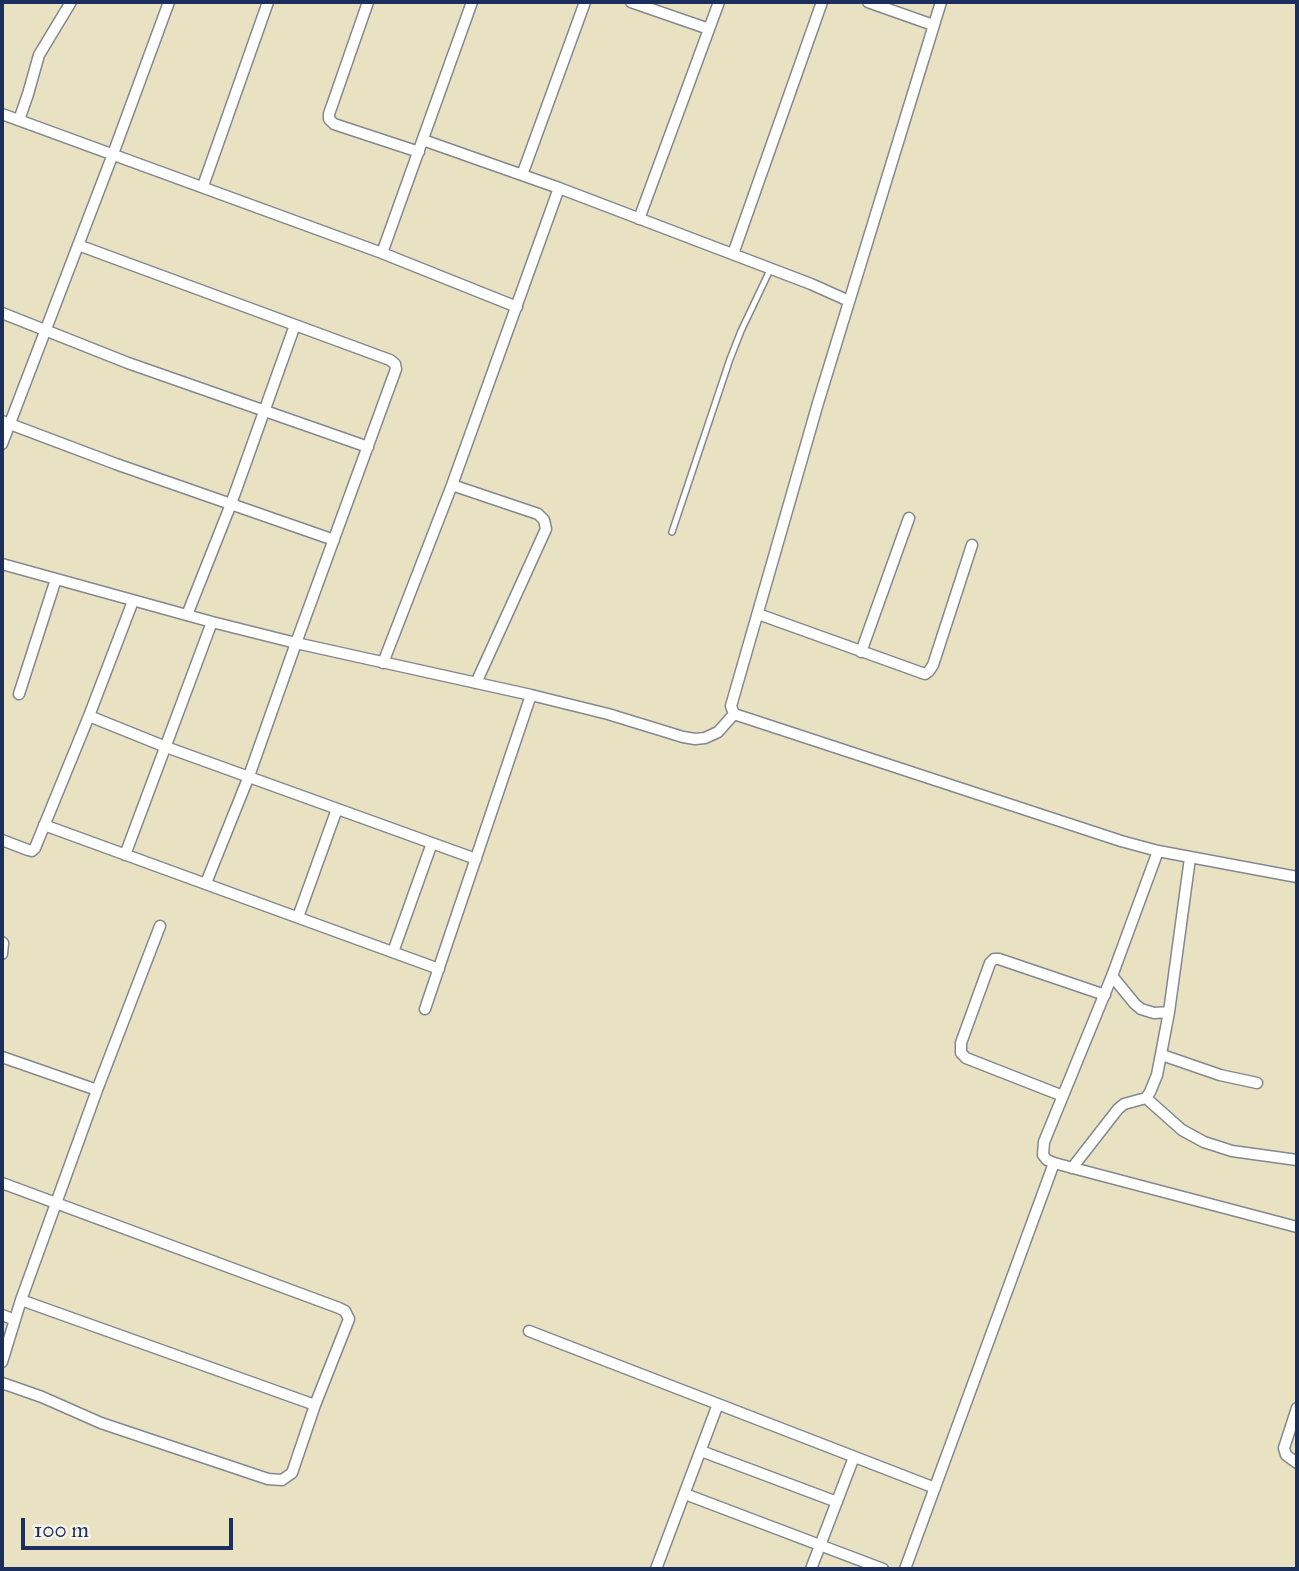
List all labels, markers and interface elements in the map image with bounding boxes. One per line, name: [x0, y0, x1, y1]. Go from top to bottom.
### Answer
scale bar: [24, 1504, 236, 1548]
text: 100 m: [34, 1517, 89, 1543]

